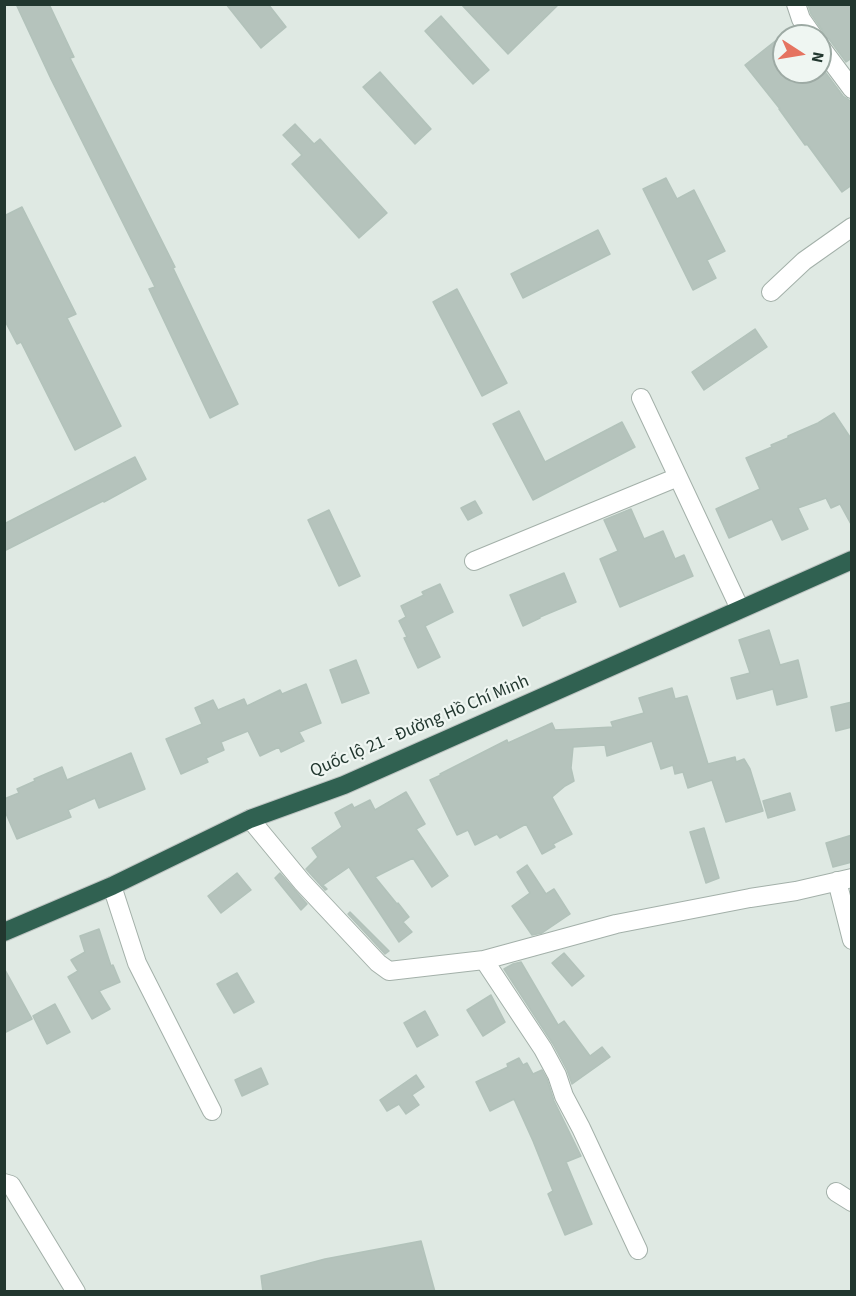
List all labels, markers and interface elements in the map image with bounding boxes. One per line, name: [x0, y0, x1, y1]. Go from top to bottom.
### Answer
north arrow: [772, 24, 832, 84]
text: N: [806, 50, 830, 65]
street label: Quốc lộ 21 - Đường Hồ Chí Minh: [307, 671, 533, 783]

